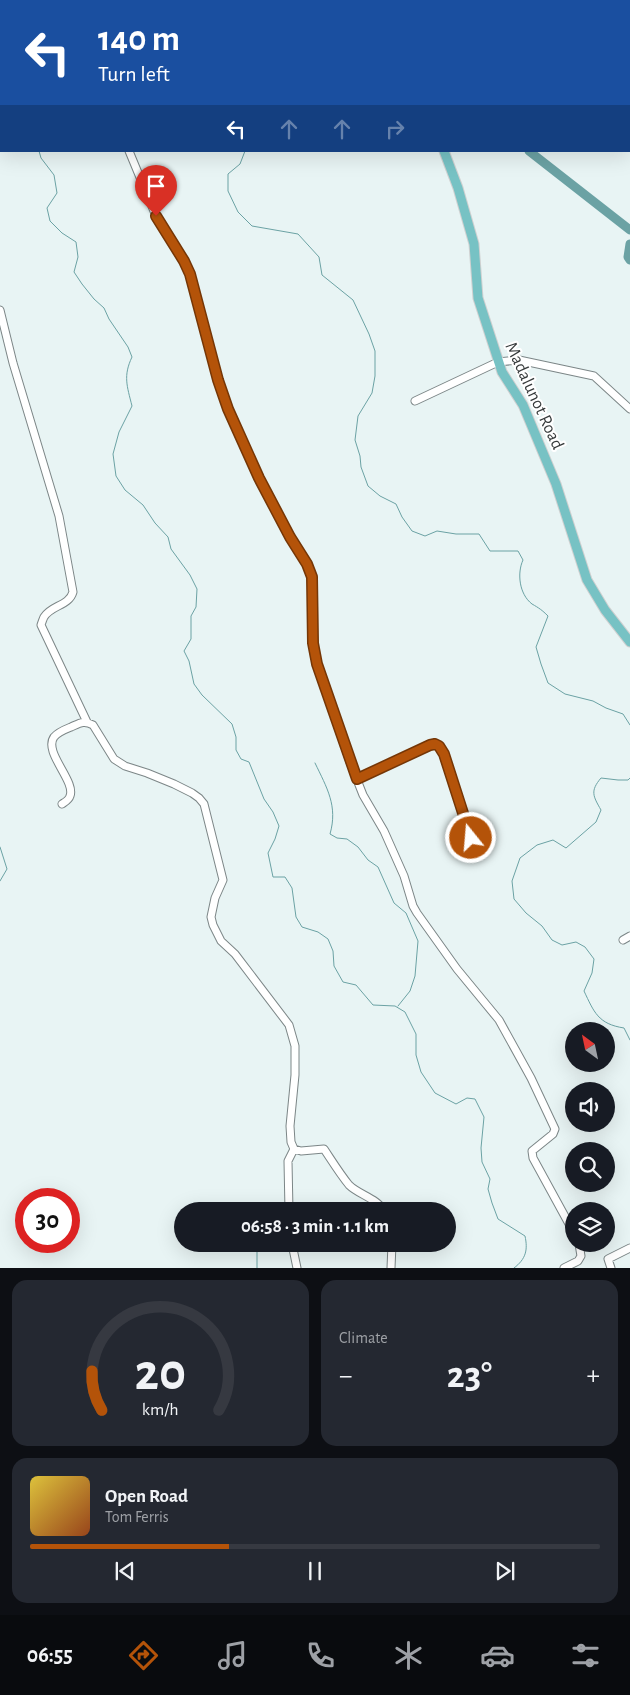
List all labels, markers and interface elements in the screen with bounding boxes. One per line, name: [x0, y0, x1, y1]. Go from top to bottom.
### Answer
icon: left: [15, 20, 80, 85]
text: 140 m: [98, 22, 180, 57]
text: Turn left: [98, 63, 170, 85]
icon: left: [222, 115, 250, 143]
icon: ahead: [275, 115, 303, 143]
icon: ahead: [328, 115, 356, 143]
icon: right: [381, 115, 409, 143]
pin: [135, 165, 177, 216]
icon: arrive: [142, 172, 170, 200]
street label: Madalunot Road: [501, 340, 567, 452]
position arrow: [444, 811, 496, 863]
north arrow: [565, 1022, 615, 1072]
map controls: [565, 1022, 615, 1252]
button: sound: [565, 1082, 615, 1132]
button: search: [565, 1142, 615, 1192]
speed limit sign: 30: [15, 1188, 80, 1253]
button: layers: [565, 1202, 615, 1252]
text: 06:58 · 3 min · 1.1 km: [241, 1217, 389, 1236]
text: Climate: [339, 1330, 388, 1346]
text: 20: [135, 1347, 186, 1399]
text: 23°: [447, 1357, 492, 1395]
text: −: [339, 1362, 352, 1390]
text: +: [587, 1362, 600, 1390]
text: km/h: [142, 1401, 179, 1419]
text: Open Road: [105, 1487, 188, 1506]
text: Tom Ferris: [105, 1509, 169, 1525]
icon: previous: [111, 1557, 139, 1585]
icon: pause: [301, 1557, 329, 1585]
icon: next: [491, 1557, 519, 1585]
icon: directions: [126, 1638, 161, 1673]
icon: music: [215, 1638, 250, 1673]
icon: phone: [303, 1638, 338, 1673]
icon: climate: [391, 1638, 426, 1673]
icon: car: [480, 1638, 515, 1673]
icon: filters: [568, 1638, 603, 1673]
text: 06:55: [27, 1644, 73, 1666]

